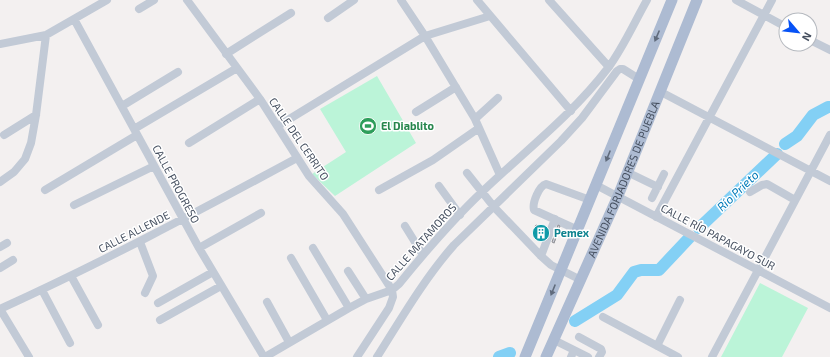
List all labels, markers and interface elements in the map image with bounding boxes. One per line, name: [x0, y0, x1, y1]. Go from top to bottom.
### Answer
north arrow: [778, 12, 818, 52]
one-way arrow: [654, 30, 660, 41]
text: N: [800, 30, 815, 44]
street label: CALLE DEL CERRITO: [267, 95, 332, 182]
street label: AVENIDA FORJADORES DE PUEBLA: [584, 99, 662, 259]
sports icon: El Diablito: [358, 116, 378, 136]
place label: El Diablito: [381, 119, 435, 132]
street label: CALLE PROGRESO: [150, 142, 203, 225]
one-way arrow: [605, 151, 611, 162]
water label: Río Prieto: [714, 167, 761, 213]
street label: CALLE MATAMOROS: [383, 201, 459, 283]
street label: CALLE RÍO PAPAGAYO SUR: [659, 201, 778, 272]
street label: CALLE ALLENDE: [96, 208, 172, 255]
building icon: Pemex: [531, 223, 551, 243]
place label: Pemex: [554, 226, 590, 239]
one-way arrow: [550, 284, 556, 296]

